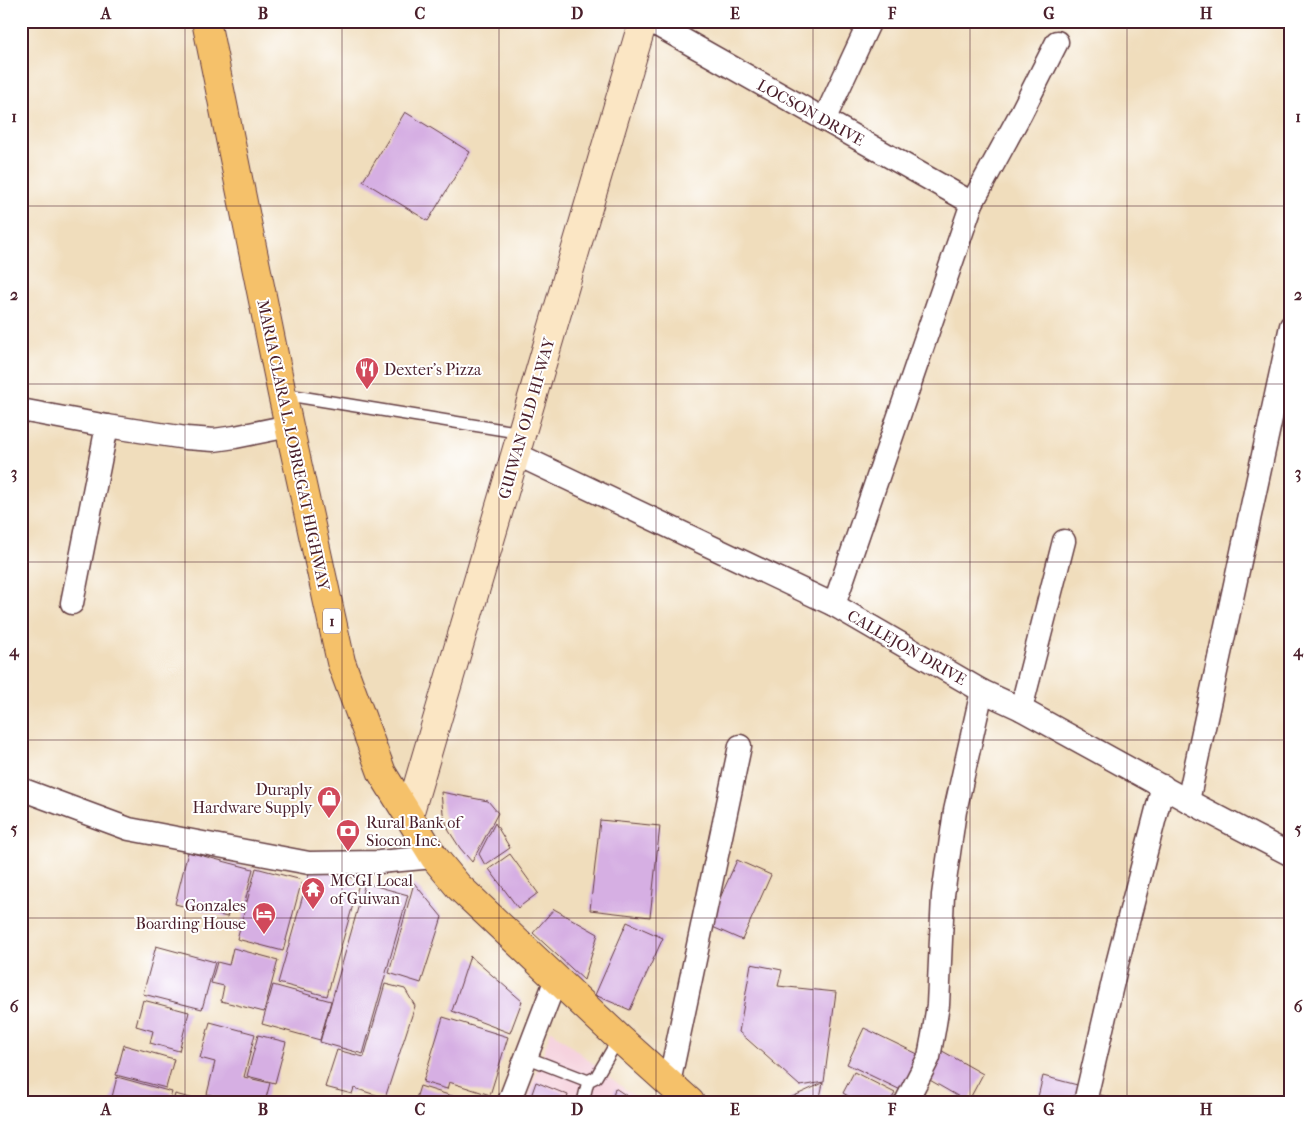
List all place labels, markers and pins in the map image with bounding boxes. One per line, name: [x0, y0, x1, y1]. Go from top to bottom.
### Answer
restaurant icon: Dexter's Pizza: [354, 356, 380, 390]
place label: Dexter's Pizza: [384, 360, 482, 379]
place label: Duraply Hardware Supply: [192, 780, 312, 817]
shop icon: Duraply Hardware Supply: [316, 785, 342, 819]
place label: Rural Bank of Siocon Inc.: [366, 813, 464, 850]
bank icon: Rural Bank of Siocon Inc.: [335, 818, 361, 852]
place label: MCGI Local of Guiwan: [330, 871, 414, 908]
temple icon: MCGI Local of Guiwan: [300, 876, 326, 910]
place label: Gonzales Boarding House: [135, 896, 246, 933]
hotel icon: Gonzales Boarding House: [251, 901, 277, 935]

